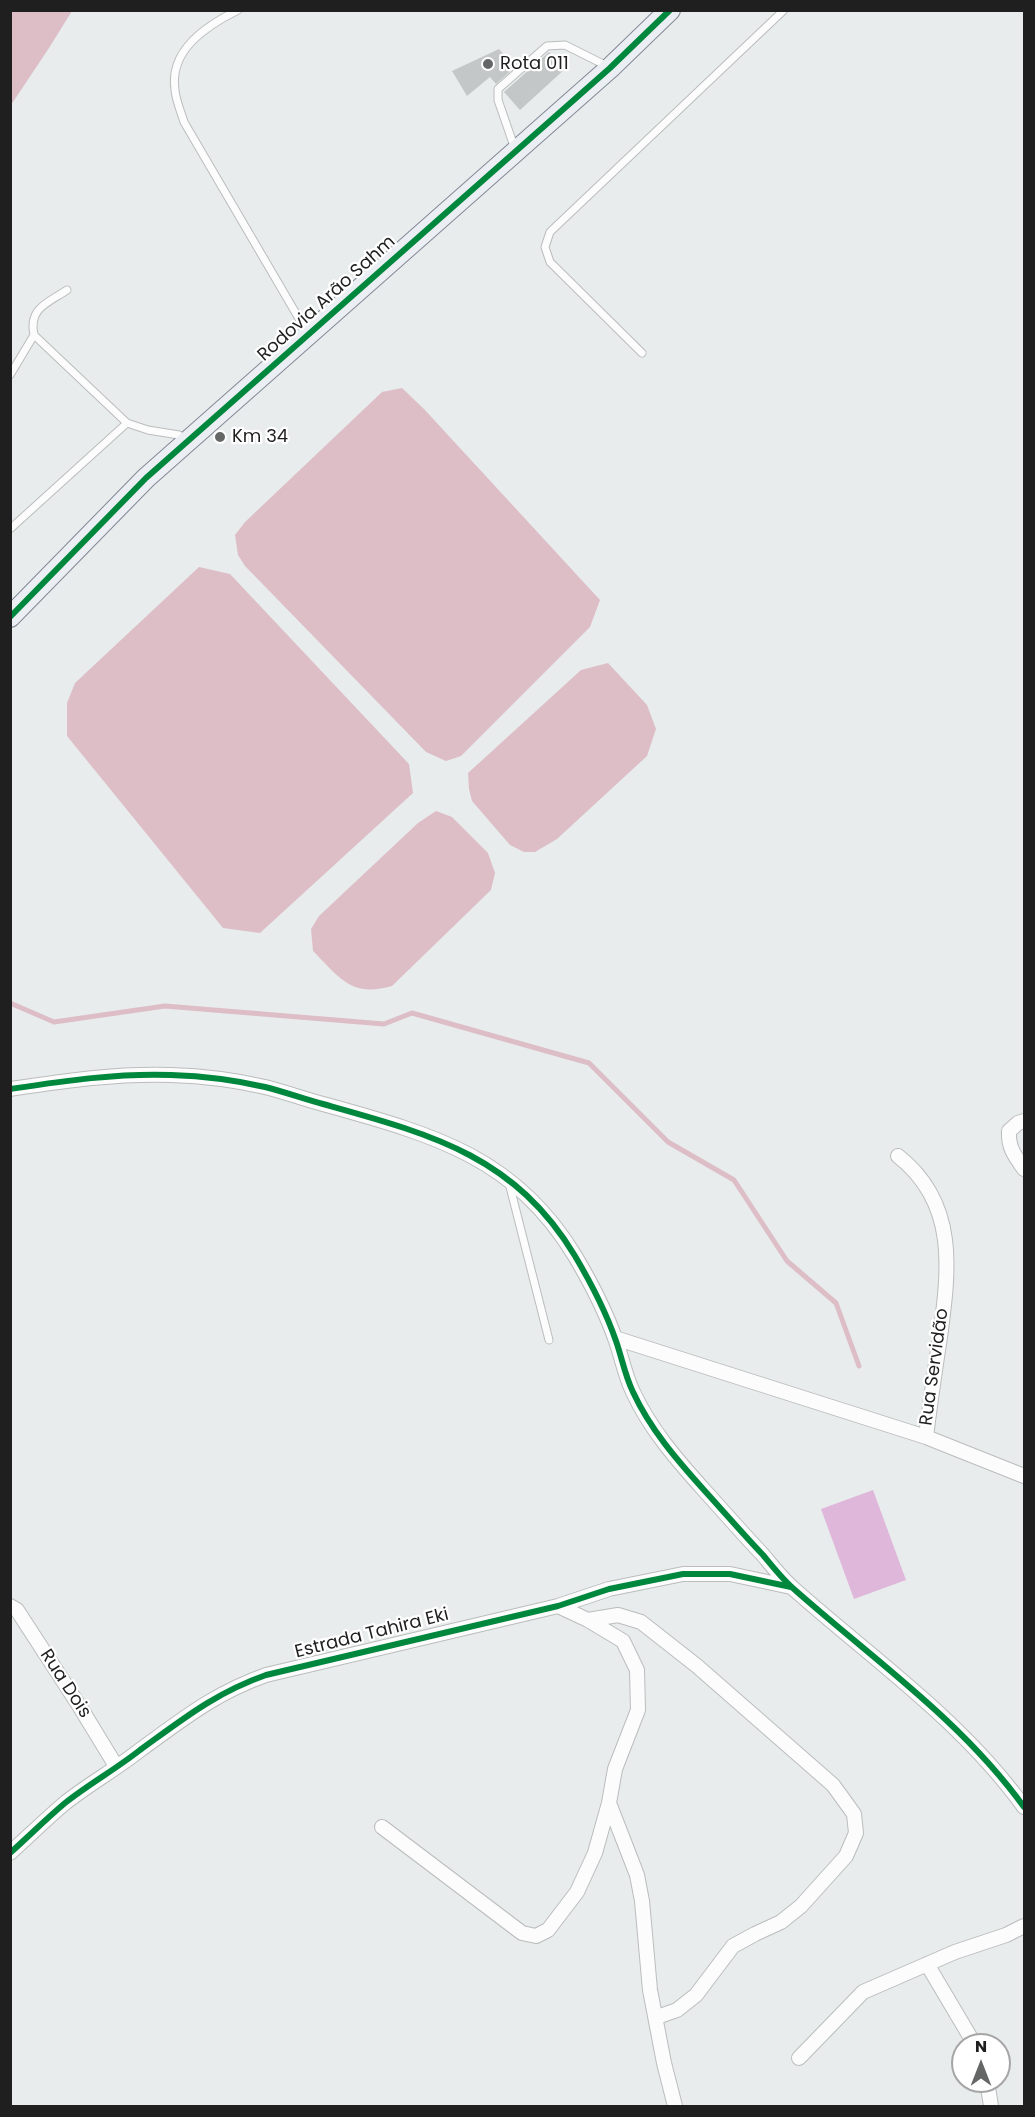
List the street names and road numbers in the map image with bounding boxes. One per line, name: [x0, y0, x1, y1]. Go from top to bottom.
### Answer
street label: Rodovia Arão Sahm: [254, 231, 400, 367]
street label: Rua Servidão: [916, 1307, 954, 1427]
street label: Estrada Tahira Eki: [293, 1604, 451, 1664]
street label: Rua Dois: [35, 1646, 95, 1722]

